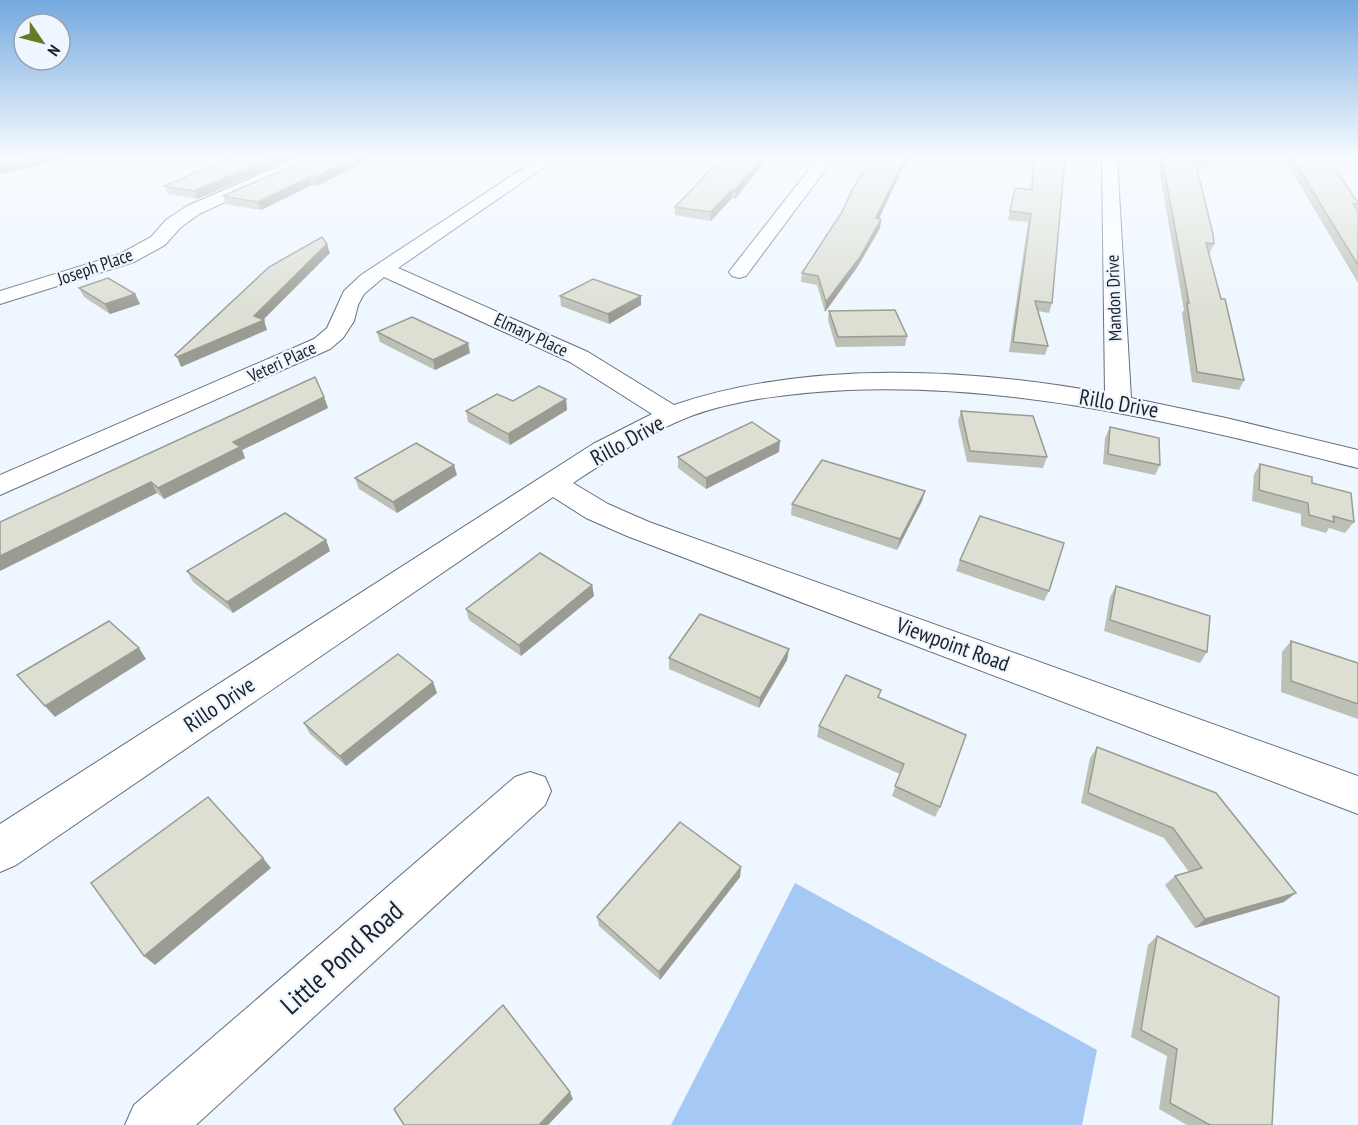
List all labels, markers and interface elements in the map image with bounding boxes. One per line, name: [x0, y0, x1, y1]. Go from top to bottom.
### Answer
north arrow: [12, 12, 72, 72]
text: N: [44, 41, 65, 60]
street label: Joseph Place: [53, 243, 136, 290]
street label: Mandon Drive: [1100, 254, 1127, 342]
street label: Elmary Place: [491, 307, 572, 362]
street label: Veteri Place: [243, 336, 320, 388]
street label: Rillo Drive: [1077, 382, 1161, 424]
street label: Rillo Drive: [585, 408, 669, 472]
street label: Viewpoint Road: [892, 610, 1014, 677]
street label: Rillo Drive: [178, 670, 260, 738]
street label: Little Pond Road: [273, 893, 410, 1021]

